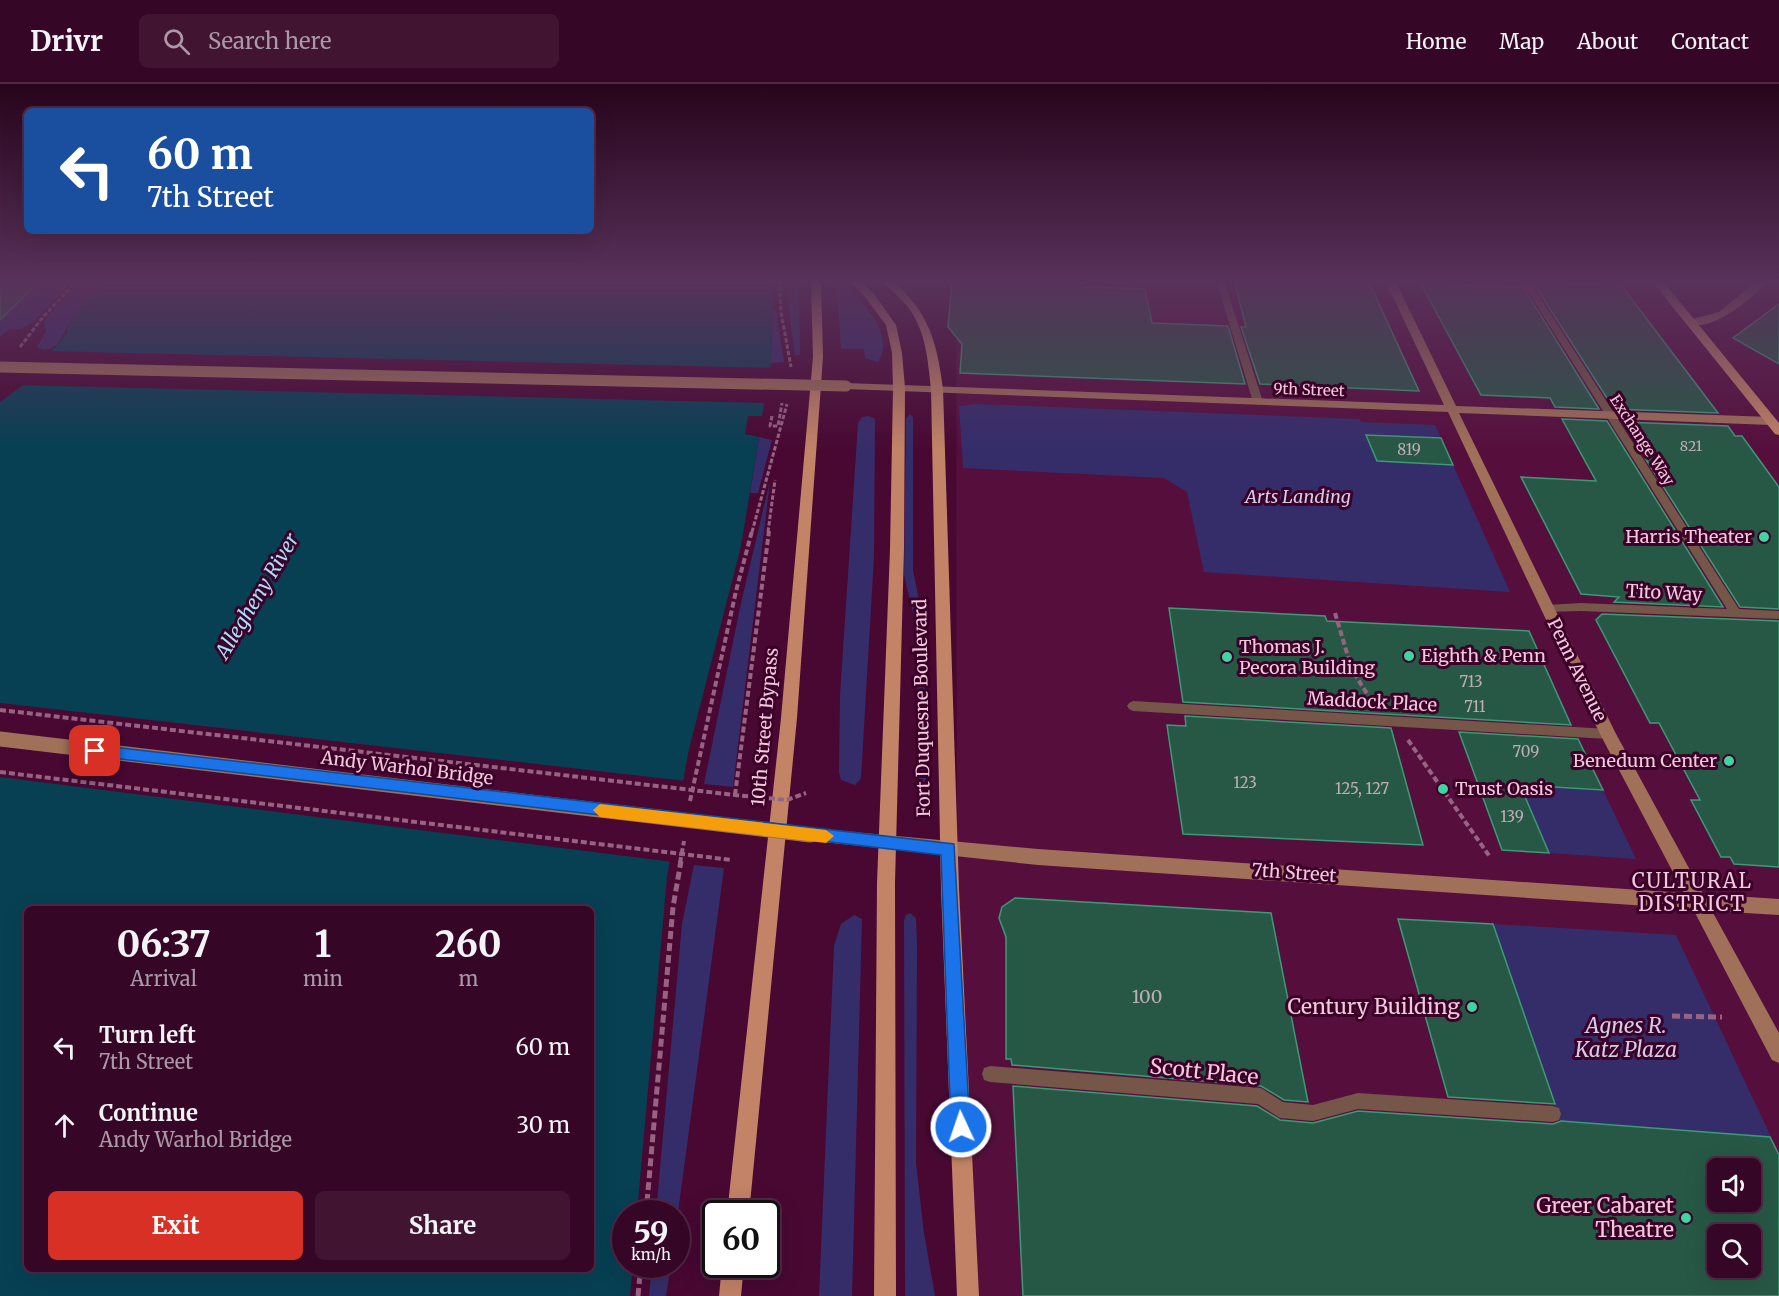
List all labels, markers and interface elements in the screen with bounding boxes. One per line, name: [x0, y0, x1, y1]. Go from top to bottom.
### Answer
search box: [139, 14, 559, 68]
text: Drivr: [30, 23, 103, 59]
icon: search: [160, 25, 193, 58]
text: Search here: [208, 27, 331, 55]
text: Home: [1406, 28, 1466, 55]
text: Map: [1499, 28, 1544, 55]
text: About: [1577, 28, 1638, 55]
text: Contact: [1671, 28, 1749, 55]
text: 60 m: [147, 128, 253, 180]
icon: left: [48, 132, 126, 210]
text: 7th Street: [147, 180, 274, 214]
street label: 9th Street: [1273, 379, 1345, 400]
street label: Exchange Way: [1606, 391, 1679, 489]
house number: 821: [1680, 437, 1702, 455]
house number: 819: [1397, 440, 1421, 459]
park label: Arts Landing: [1243, 485, 1351, 508]
place label: Harris Theater: [1625, 525, 1752, 548]
water label: Allegheny River: [208, 528, 304, 665]
marker: Harris Theater: [1757, 530, 1771, 544]
street label: Tito Way: [1625, 579, 1703, 606]
street label: Fort Duquesne Boulevard: [908, 599, 935, 817]
street label: Penn Avenue: [1543, 614, 1612, 725]
place label: Thomas J. Pecora Building: [1239, 635, 1375, 679]
place label: Eighth & Penn: [1421, 644, 1546, 667]
street label: 10th Street Bypass: [746, 647, 783, 807]
marker: Eighth & Penn: [1402, 649, 1416, 663]
marker: Thomas J. Pecora Building: [1220, 650, 1234, 664]
house number: 713: [1459, 672, 1483, 691]
street label: Maddock Place: [1307, 687, 1438, 716]
house number: 711: [1464, 697, 1486, 716]
pin: [69, 725, 120, 776]
icon: arrive: [78, 734, 111, 767]
house number: 709: [1513, 742, 1539, 761]
street label: Andy Warhol Bridge: [319, 745, 495, 789]
place label: Benedum Center: [1573, 749, 1717, 772]
marker: Benedum Center: [1722, 754, 1736, 768]
house number: 123: [1233, 773, 1257, 792]
place label: Trust Oasis: [1455, 777, 1553, 800]
house number: 125, 127: [1335, 779, 1389, 798]
marker: Trust Oasis: [1436, 782, 1450, 796]
house number: 139: [1500, 807, 1524, 826]
street label: 7th Street: [1251, 858, 1337, 887]
district label: CULTURAL DISTRICT: [1632, 868, 1752, 916]
text: 06:37: [116, 922, 211, 967]
text: 1: [315, 922, 331, 967]
text: 260: [435, 922, 502, 967]
text: Arrival: [130, 966, 197, 991]
text: min: [303, 966, 343, 991]
text: m: [458, 966, 478, 991]
house number: 100: [1132, 985, 1162, 1008]
place label: Century Building: [1288, 993, 1460, 1020]
marker: Century Building: [1465, 1000, 1479, 1014]
park label: Agnes R. Katz Plaza: [1574, 1012, 1677, 1063]
text: Turn left: [99, 1021, 196, 1049]
icon: left: [48, 1031, 81, 1064]
text: 60 m: [516, 1033, 570, 1061]
text: 7th Street: [99, 1049, 193, 1074]
street label: Scott Place: [1148, 1052, 1260, 1091]
position arrow: [929, 1095, 993, 1159]
text: Continue: [99, 1099, 198, 1127]
icon: ahead: [48, 1109, 81, 1142]
text: 30 m: [516, 1111, 570, 1139]
text: Andy Warhol Bridge: [99, 1127, 292, 1152]
map controls: [1707, 1158, 1761, 1278]
button: sound: [1707, 1158, 1761, 1212]
button: Exit: [48, 1191, 303, 1260]
button: Share: [315, 1191, 570, 1260]
place label: Greer Cabaret Theatre: [1536, 1192, 1674, 1243]
speed limit sign: 60: [702, 1200, 780, 1278]
marker: Greer Cabaret Theatre: [1679, 1211, 1693, 1225]
text: 59: [633, 1213, 669, 1251]
button: search: [1707, 1224, 1761, 1278]
text: km/h: [631, 1245, 671, 1264]

